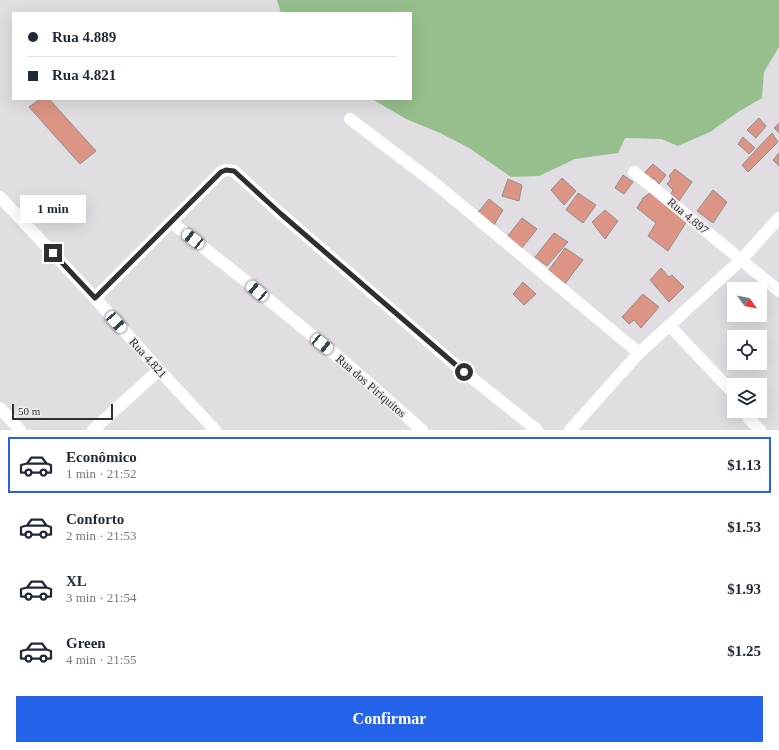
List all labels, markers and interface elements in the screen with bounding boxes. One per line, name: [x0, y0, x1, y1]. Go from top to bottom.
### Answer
text: Rua 4.889: [52, 29, 116, 45]
text: Rua 4.821: [52, 67, 116, 83]
callout: 1 min: [20, 195, 86, 223]
street label: Rua 4.897: [665, 195, 711, 237]
text: 1 min: [37, 201, 69, 216]
car: [180, 227, 206, 251]
route end: [44, 244, 62, 262]
car: [244, 279, 270, 303]
north arrow: [727, 282, 767, 322]
map controls: [727, 282, 767, 418]
car: [104, 309, 128, 335]
button: locate: [727, 330, 767, 370]
car: [309, 332, 335, 356]
street label: Rua 4.821: [126, 335, 170, 381]
street label: Rua dos Piriquitos: [333, 352, 409, 421]
route start: [455, 363, 473, 381]
button: layers: [727, 378, 767, 418]
scale bar: [12, 402, 113, 421]
text: 50 m: [18, 405, 40, 417]
icon: car: [18, 447, 54, 483]
text: Econômico: [66, 449, 137, 465]
text: $1.13: [727, 457, 761, 473]
text: 1 min · 21:52: [66, 466, 136, 481]
icon: car: [18, 509, 54, 545]
text: Conforto: [66, 511, 124, 527]
text: $1.53: [727, 519, 761, 535]
text: 2 min · 21:53: [66, 528, 136, 543]
icon: car: [18, 571, 54, 607]
text: XL: [66, 573, 87, 589]
text: $1.93: [727, 581, 761, 597]
text: 3 min · 21:54: [66, 590, 136, 605]
icon: car: [18, 633, 54, 669]
text: Green: [66, 635, 106, 651]
text: $1.25: [727, 643, 761, 659]
text: 4 min · 21:55: [66, 652, 136, 667]
button: Confirmar: [16, 696, 763, 742]

